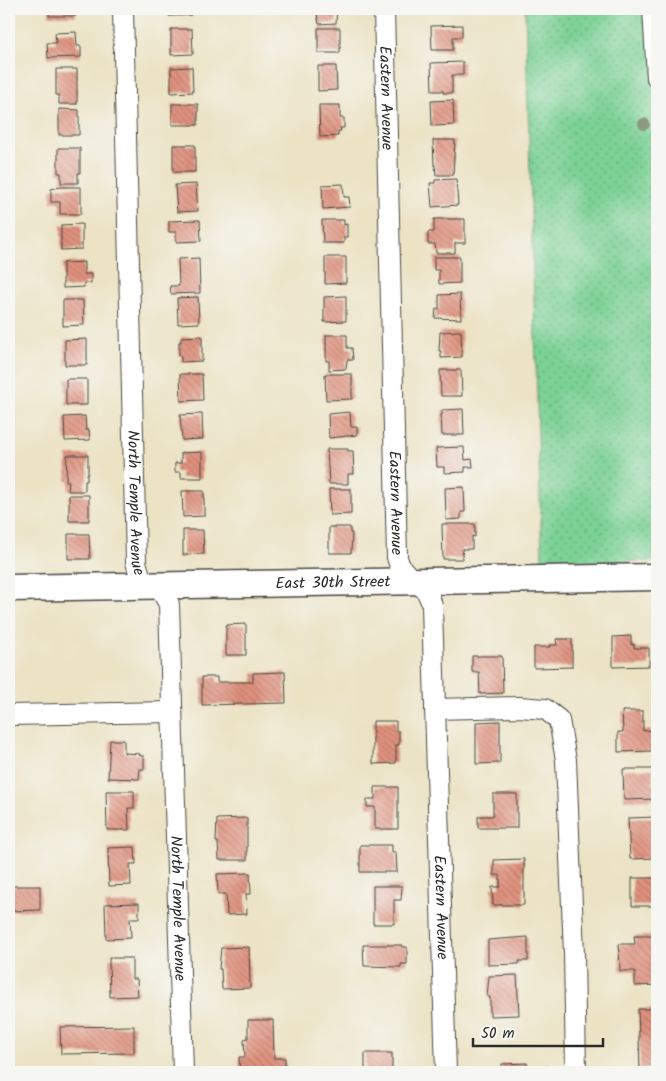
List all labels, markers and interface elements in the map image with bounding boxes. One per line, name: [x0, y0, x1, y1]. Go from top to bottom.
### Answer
street label: Eastern Avenue: [372, 45, 400, 151]
street label: North Temple Avenue: [120, 430, 152, 578]
street label: Eastern Avenue: [382, 450, 409, 555]
street label: East 30th Street: [275, 569, 392, 596]
street label: North Temple Avenue: [163, 835, 193, 981]
street label: Eastern Avenue: [427, 855, 455, 960]
scale bar: [473, 1016, 604, 1048]
text: 50 m: [481, 1022, 515, 1046]

